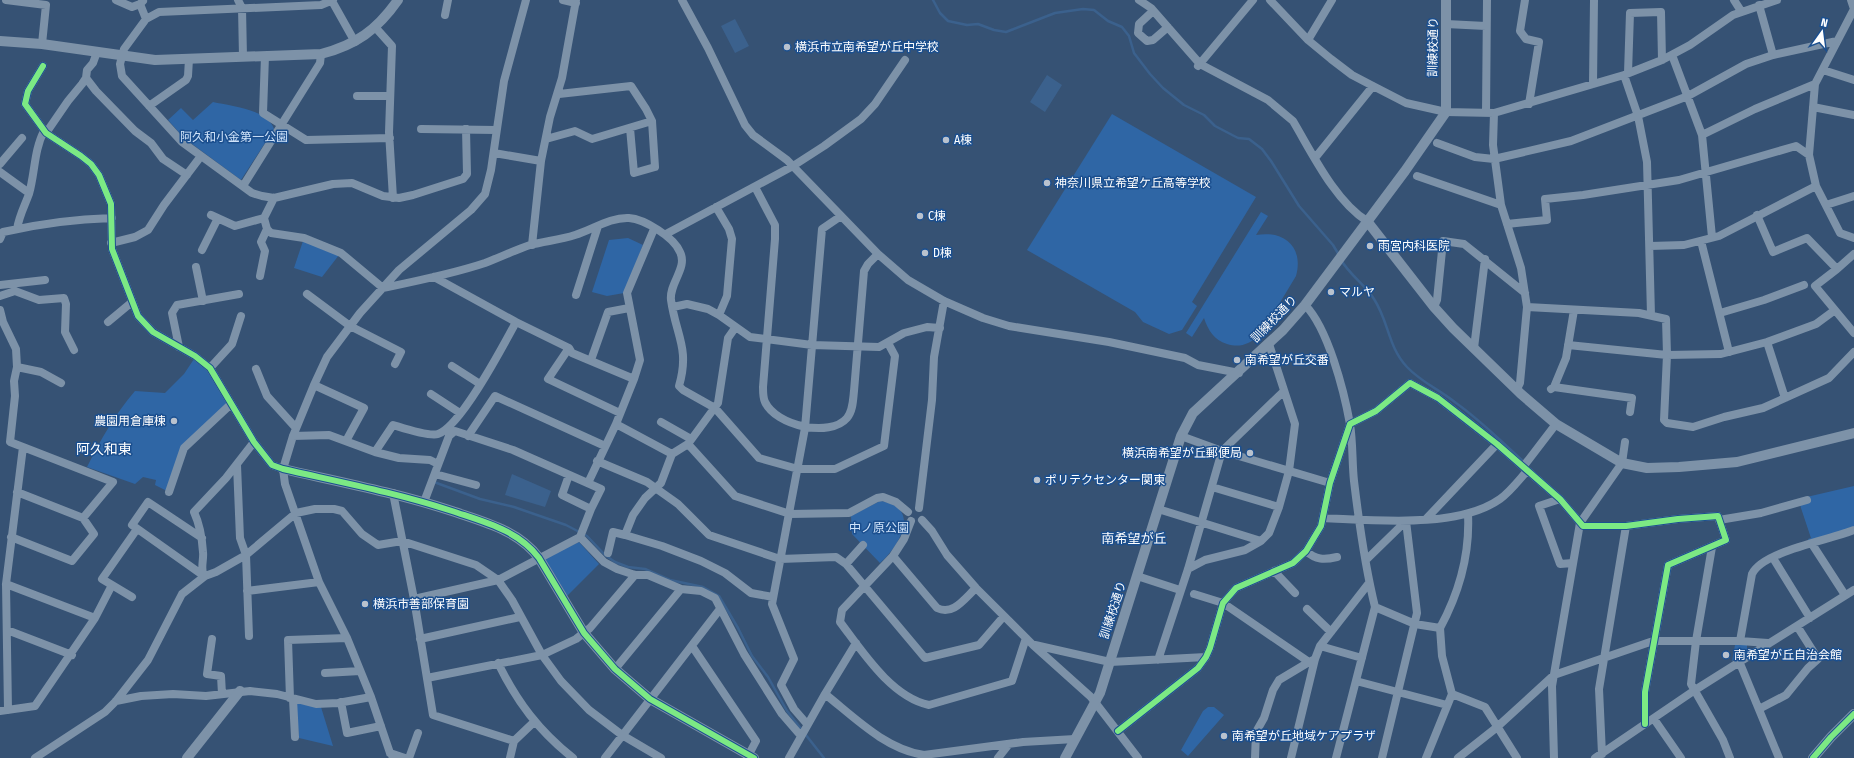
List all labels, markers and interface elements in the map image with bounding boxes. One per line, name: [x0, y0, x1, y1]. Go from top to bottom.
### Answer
north arrow: [1802, 12, 1842, 52]
text: N: [1820, 16, 1829, 30]
street label: 訓練校通り: [1425, 17, 1441, 77]
place label: 横浜市立南希望が丘中学校: [795, 40, 939, 54]
marker: 横浜市立南希望が丘中学校: [782, 42, 792, 52]
park label: 阿久和小金第一公園: [180, 130, 288, 144]
place label: A棟: [954, 133, 972, 147]
marker: A棟: [941, 135, 951, 145]
place label: 神奈川県立希望ケ丘高等学校: [1055, 176, 1211, 190]
marker: 神奈川県立希望ケ丘高等学校: [1042, 178, 1052, 188]
place label: C棟: [928, 209, 946, 223]
marker: C棟: [915, 211, 925, 221]
place label: 雨宮内科医院: [1378, 239, 1450, 253]
marker: 雨宮内科医院: [1365, 241, 1375, 251]
place label: D棟: [933, 246, 952, 260]
marker: D棟: [920, 248, 930, 258]
place label: マルヤ: [1339, 285, 1375, 299]
marker: マルヤ: [1326, 287, 1336, 297]
street label: 訓練校通り: [1248, 293, 1300, 345]
place label: 南希望が丘交番: [1245, 353, 1329, 367]
marker: 南希望が丘交番: [1232, 355, 1242, 365]
place label: 農園用倉庫棟: [94, 414, 166, 428]
marker: 農園用倉庫棟: [169, 416, 179, 426]
district label: 阿久和東: [76, 441, 132, 458]
place label: 横浜南希望が丘郵便局: [1122, 446, 1242, 460]
marker: 横浜南希望が丘郵便局: [1245, 448, 1255, 458]
place label: ポリテクセンター関東: [1045, 473, 1165, 487]
marker: ポリテクセンター関東: [1032, 475, 1042, 485]
park label: 中ノ原公園: [849, 521, 909, 535]
district label: 南希望が丘: [1101, 531, 1167, 546]
street label: 訓練校通り: [1097, 579, 1129, 641]
place label: 横浜市善部保育園: [373, 597, 469, 611]
marker: 横浜市善部保育園: [360, 599, 370, 609]
place label: 南希望が丘自治会館: [1734, 648, 1842, 662]
marker: 南希望が丘自治会館: [1721, 650, 1731, 660]
place label: 南希望が丘地域ケアプラザ: [1232, 729, 1376, 743]
marker: 南希望が丘地域ケアプラザ: [1219, 731, 1229, 741]

